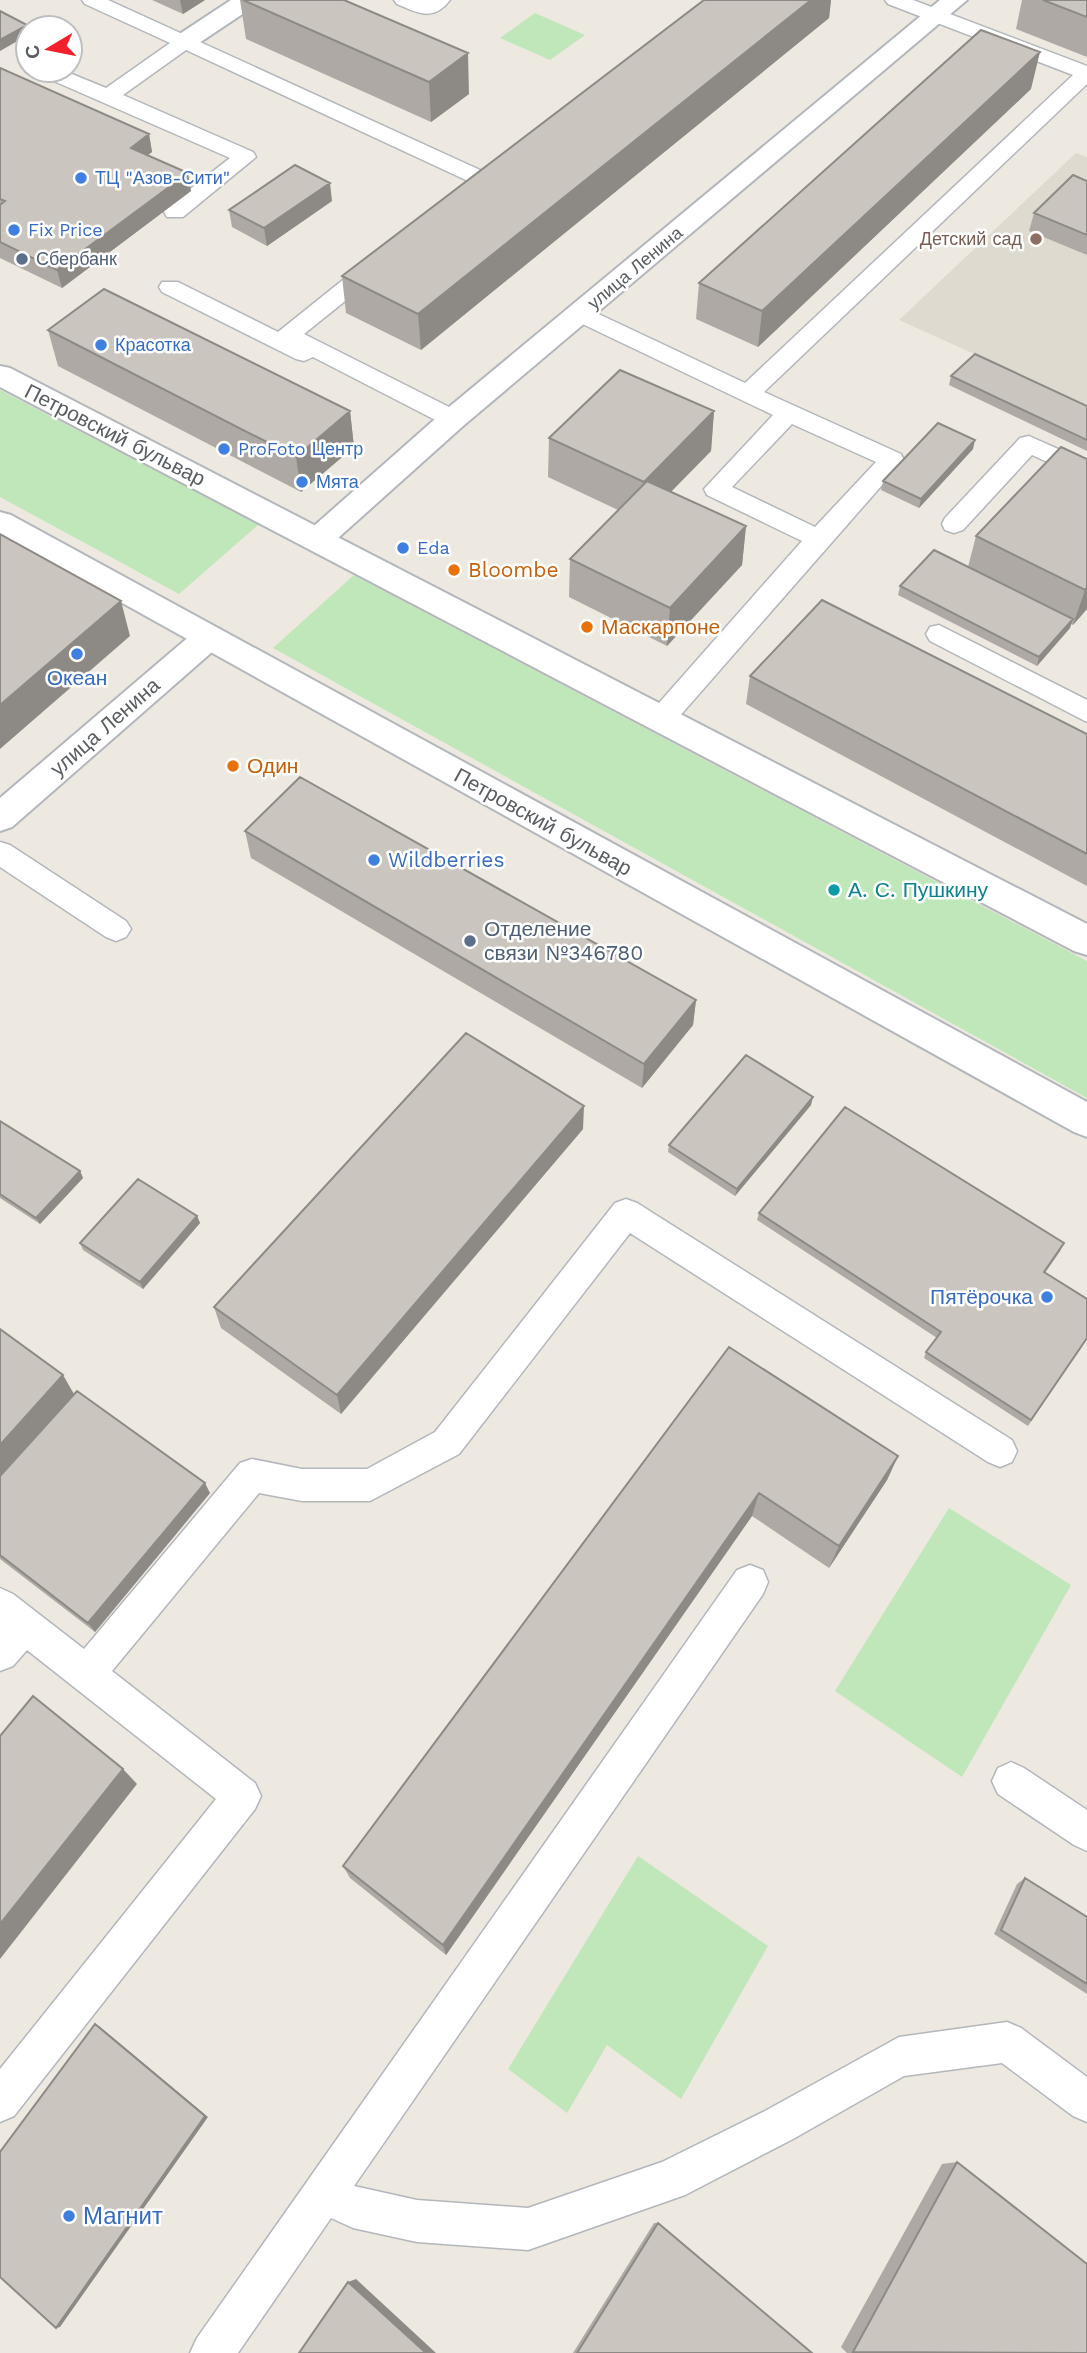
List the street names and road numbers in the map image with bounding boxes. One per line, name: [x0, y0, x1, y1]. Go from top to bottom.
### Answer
street label: улица Ленина: [583, 221, 687, 313]
street label: Петровский бульвар: [21, 378, 210, 491]
street label: улица Ленина: [45, 672, 165, 781]
street label: Петровский бульвар: [450, 762, 636, 881]

